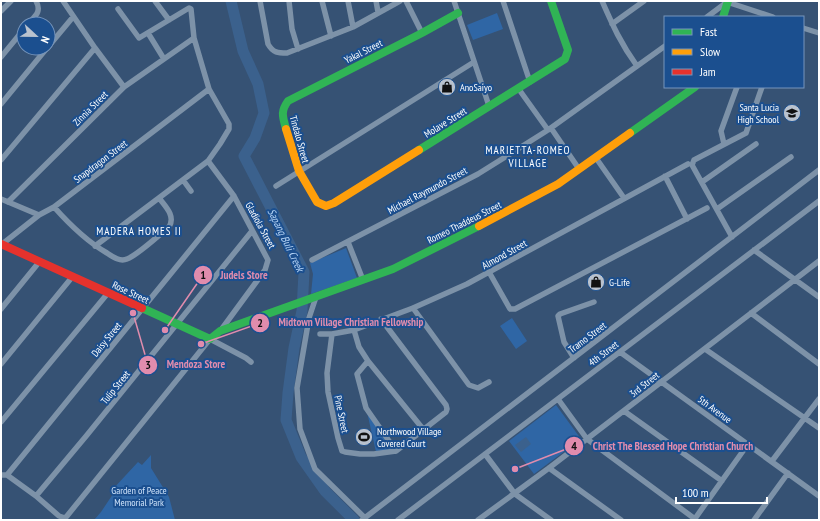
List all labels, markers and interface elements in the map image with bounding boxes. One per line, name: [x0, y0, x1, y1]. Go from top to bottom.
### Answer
north arrow: [16, 16, 56, 56]
legend: [664, 16, 804, 88]
text: Fast: [700, 24, 718, 39]
text: N: [38, 34, 53, 45]
street label: Yakal Street: [342, 36, 385, 67]
text: Slow: [700, 44, 721, 59]
text: Jam: [699, 64, 716, 79]
shop icon: AnoSaiyo: [437, 77, 457, 97]
place label: AnoSaiyo: [460, 81, 492, 94]
street label: Zinnia Street: [70, 88, 111, 129]
place label: Santa Lucia High School: [737, 101, 780, 126]
school or university icon: Santa Lucia High School: [782, 103, 802, 123]
street label: Molave Street: [422, 104, 469, 141]
street label: Tindalo Street: [287, 114, 313, 165]
street label: Snapdragon Street: [71, 137, 130, 186]
district label: MARIETTA-ROMEO VILLAGE: [485, 143, 571, 170]
street label: Michael Raymundo Street: [385, 164, 470, 217]
street label: Romeo Thaddeus Street: [425, 198, 504, 247]
street label: Gladiola Street: [242, 200, 279, 251]
water label: Sapang Buli Creek: [265, 206, 308, 275]
district label: MADERA HOMES II: [96, 224, 182, 238]
street label: Almond Street: [479, 237, 529, 272]
callout: Judels Store: [193, 263, 276, 286]
text: 1: [200, 267, 206, 282]
text: Judels Store: [219, 268, 268, 282]
shop icon: G-Life: [586, 272, 606, 292]
place label: G-Life: [609, 276, 630, 289]
street label: Rose Street: [110, 278, 151, 307]
callout: Midtown Village Christian Fellowship: [250, 311, 431, 334]
text: 2: [257, 315, 263, 330]
text: Midtown Village Christian Fellowship: [279, 315, 424, 329]
street label: Daisy Street: [88, 319, 125, 359]
street label: Tramo Street: [566, 319, 609, 356]
street label: 4th Street: [586, 338, 621, 369]
callout: Mendoza Store: [138, 353, 233, 376]
text: 3: [145, 357, 151, 372]
text: Mendoza Store: [167, 357, 226, 371]
street label: Tulip Street: [98, 368, 133, 407]
street label: 3rd Street: [627, 369, 662, 400]
street label: 5th Avenue: [695, 393, 734, 426]
street label: Pine Street: [331, 394, 352, 434]
place label: Northwood Village Covered Court: [377, 425, 441, 450]
sports icon: Northwood Village Covered Court: [354, 427, 374, 447]
callout: Christ The Blessed Hope Christian Church: [564, 435, 761, 458]
text: 4: [571, 438, 577, 453]
text: Christ The Blessed Hope Christian Church: [593, 439, 753, 453]
scale bar: [676, 479, 767, 505]
park label: Garden of Peace Memorial Park: [111, 484, 167, 509]
text: 100 m: [682, 485, 709, 500]

